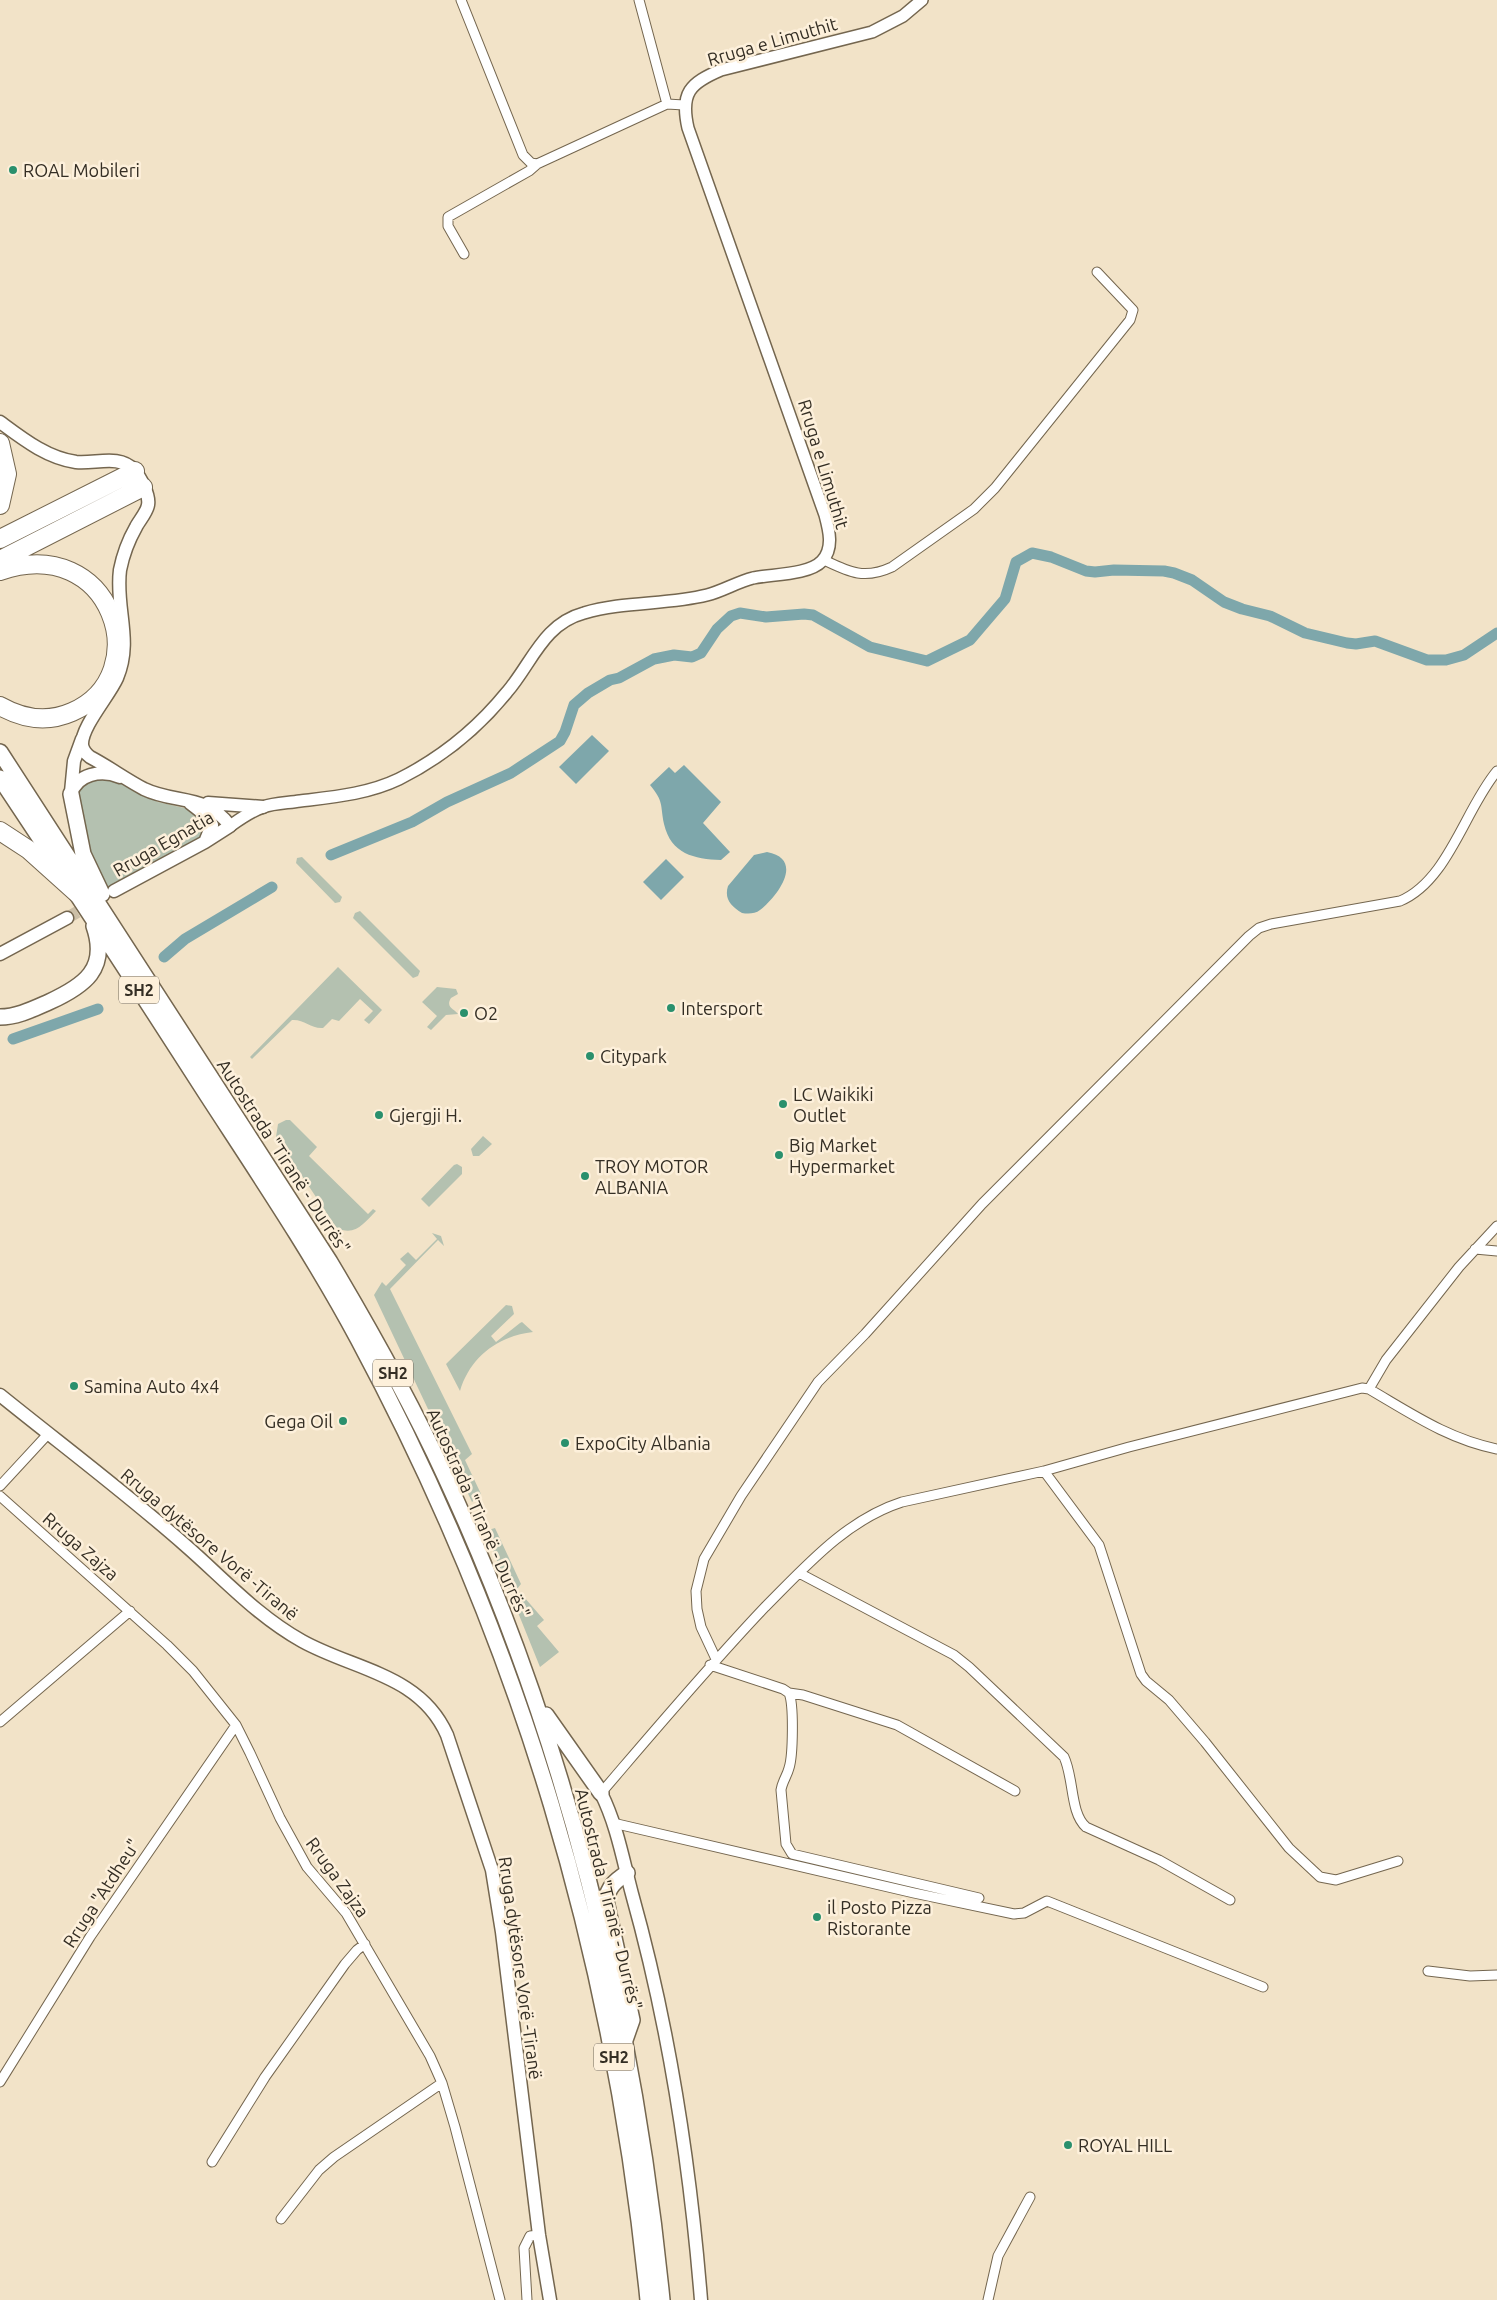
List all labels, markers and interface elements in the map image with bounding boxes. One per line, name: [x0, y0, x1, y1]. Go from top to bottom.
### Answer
street label: Rruga e Limuthit: [705, 13, 839, 69]
place label: ROAL Mobileri: [23, 160, 140, 180]
marker: ROAL Mobileri: [7, 164, 19, 176]
street label: Rruga e Limuthit: [795, 397, 853, 531]
street label: Rruga Egnatia: [109, 806, 217, 880]
road number: SH2: [119, 976, 159, 1004]
place label: Intersport: [681, 998, 762, 1018]
marker: Intersport: [665, 1002, 677, 1014]
place label: O2: [474, 1003, 498, 1023]
marker: O2: [458, 1007, 470, 1019]
place label: Citypark: [600, 1046, 667, 1066]
marker: Citypark: [584, 1050, 596, 1062]
street label: Autostrada "Tiranë - Durrës": [214, 1055, 354, 1257]
place label: LC Waikiki Outlet: [793, 1084, 874, 1125]
marker: LC Waikiki Outlet: [777, 1098, 789, 1110]
place label: Gjergji H.: [389, 1105, 462, 1125]
marker: Gjergji H.: [373, 1109, 385, 1121]
place label: Big Market Hypermarket: [789, 1135, 895, 1176]
marker: Big Market Hypermarket: [773, 1149, 785, 1161]
place label: TROY MOTOR ALBANIA: [595, 1156, 708, 1197]
marker: TROY MOTOR ALBANIA: [579, 1170, 591, 1182]
road number: SH2: [373, 1360, 413, 1386]
place label: Samina Auto 4x4: [84, 1376, 219, 1396]
marker: Samina Auto 4x4: [68, 1380, 80, 1392]
street label: Autostrada "Tiranë - Durrës": [424, 1405, 534, 1621]
place label: Gega Oil: [264, 1411, 333, 1431]
marker: Gega Oil: [337, 1415, 349, 1427]
place label: ExpoCity Albania: [575, 1433, 711, 1453]
marker: ExpoCity Albania: [559, 1437, 571, 1449]
street label: Rruga dytësore Vorë -Tiranë: [117, 1464, 303, 1624]
street label: Rruga Zajza: [39, 1508, 123, 1584]
street label: Autostrada "Tiranë - Durrës": [572, 1786, 646, 2012]
street label: Rruga Zajza: [302, 1833, 374, 1921]
street label: Rruga "Atdheu": [59, 1835, 143, 1951]
street label: Rruga dytësore Vorë -Tiranë: [495, 1855, 547, 2081]
place label: il Posto Pizza Ristorante: [827, 1897, 932, 1938]
marker: il Posto Pizza Ristorante: [811, 1911, 823, 1923]
road number: SH2: [594, 2044, 634, 2070]
place label: ROYAL HILL: [1078, 2135, 1172, 2155]
marker: ROYAL HILL: [1062, 2139, 1074, 2151]

